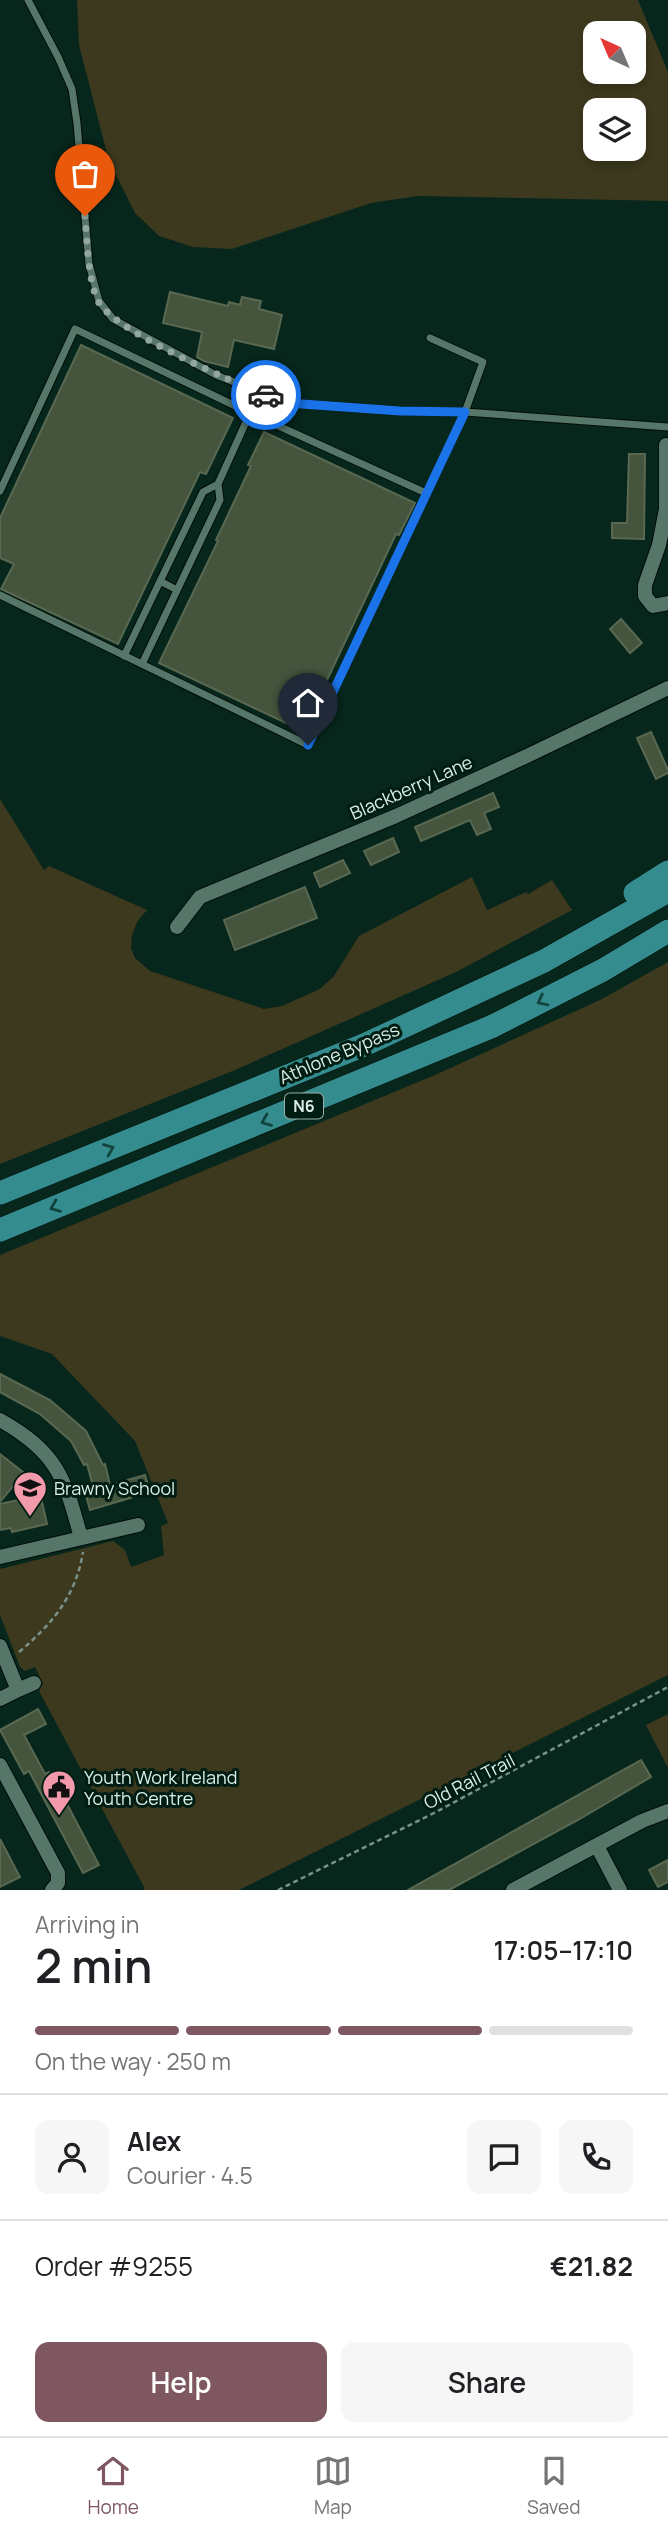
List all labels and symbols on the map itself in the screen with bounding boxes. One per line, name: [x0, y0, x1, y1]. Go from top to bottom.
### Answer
north arrow: [583, 21, 646, 84]
pin: [55, 144, 115, 216]
courier: [231, 360, 301, 430]
pin: [278, 673, 338, 745]
street label: Blackberry Lane: [346, 749, 476, 825]
one-way arrow: [537, 993, 549, 1007]
street label: Athlone Bypass: [275, 1017, 403, 1089]
road number: N6: [285, 1094, 323, 1118]
one-way arrow: [261, 1113, 273, 1127]
one-way arrow: [102, 1143, 114, 1157]
one-way arrow: [50, 1199, 63, 1213]
school or university icon: Brawny School: [11, 1469, 49, 1518]
place label: Brawny School: [54, 1476, 175, 1500]
street label: Old Rail Trail: [419, 1748, 519, 1814]
place label: Youth Work Ireland Youth Centre: [84, 1765, 237, 1810]
public building icon: Youth Work Ireland Youth Centre: [40, 1768, 78, 1817]

